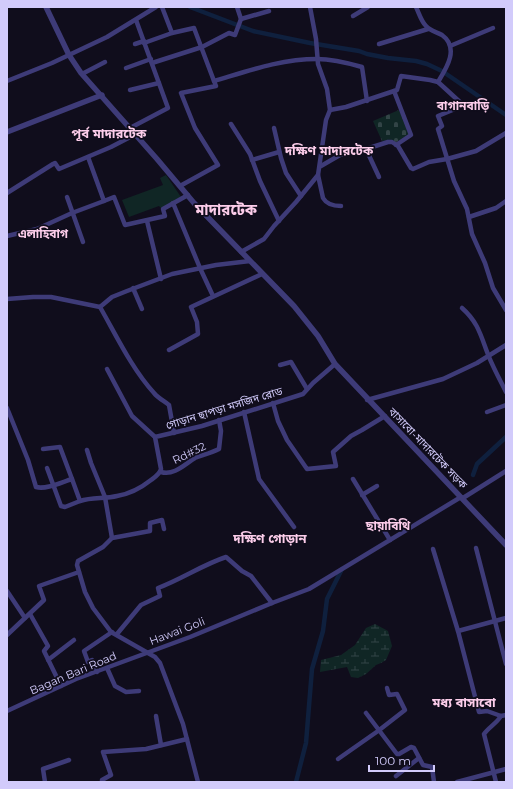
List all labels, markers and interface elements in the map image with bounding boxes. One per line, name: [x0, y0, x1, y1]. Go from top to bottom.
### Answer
district label: বাগানবাড়ি: [436, 98, 490, 113]
district label: পূর্ব মাদারটেক: [72, 125, 147, 142]
district label: দক্ষিণ মাদারটেক: [284, 142, 374, 158]
district label: মাদারটেক: [194, 200, 258, 219]
district label: এলাহিবাগ: [18, 226, 69, 241]
street label: গোড়ান ছাপড়া মসজিদ রোড: [164, 384, 284, 432]
street label: বাসাবো-মাদারটেক সড়ক: [385, 404, 470, 492]
street label: Rd#32: [170, 439, 208, 467]
district label: ছায়াবিথি: [365, 518, 411, 533]
district label: দক্ষিণ গোড়ান: [232, 530, 308, 546]
street label: Hawai Goli: [147, 614, 207, 648]
street label: Bagan Bari Road: [28, 648, 118, 698]
district label: মধ্য বাসাবো: [431, 694, 496, 710]
scale bar: [369, 747, 434, 773]
text: 100 m: [375, 753, 411, 768]

